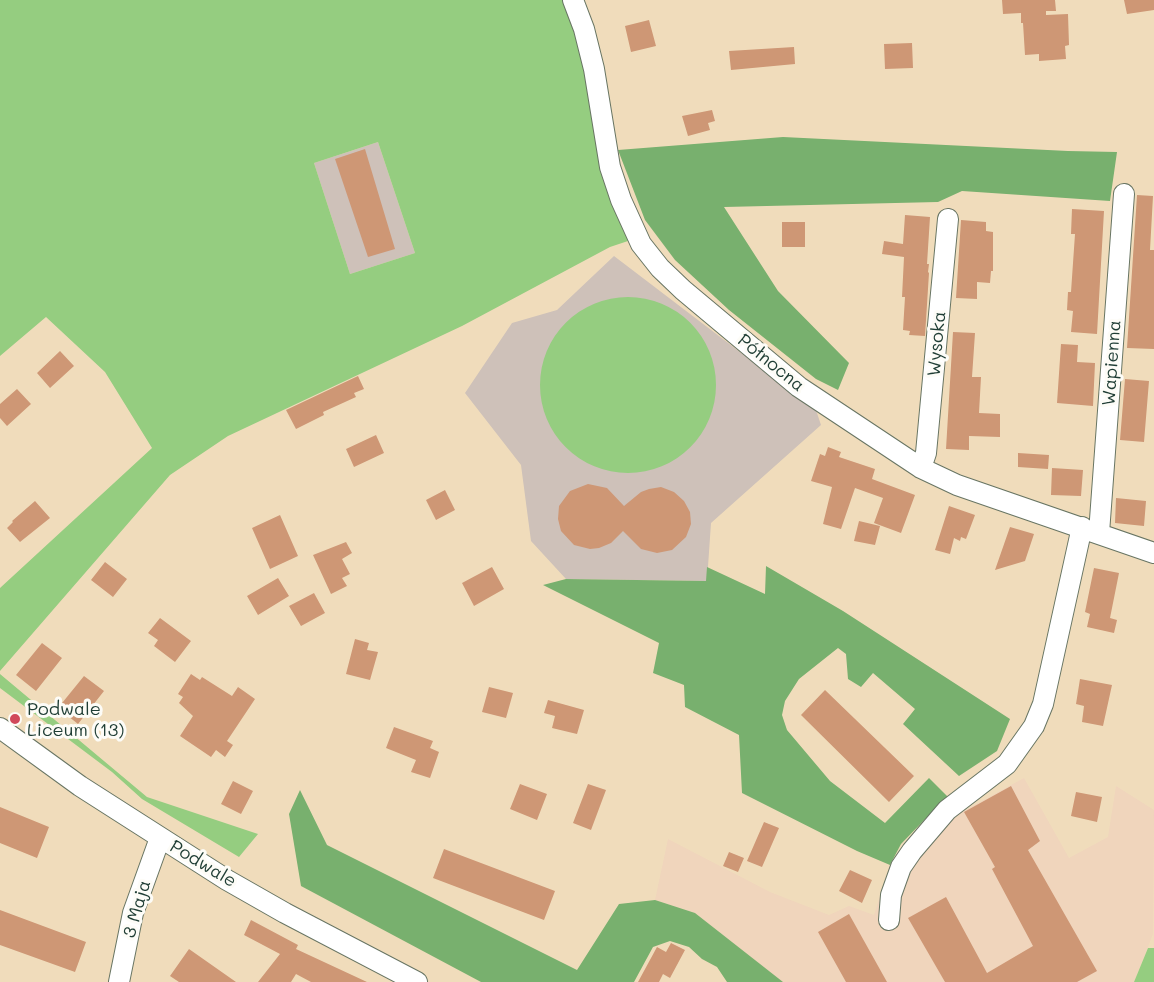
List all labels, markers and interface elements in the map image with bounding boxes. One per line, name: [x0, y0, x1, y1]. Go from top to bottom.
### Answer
street label: Wysoka: [923, 310, 951, 378]
street label: Wapienna: [1098, 319, 1126, 407]
street label: Północna: [733, 330, 809, 396]
place label: Podwale Liceum (13): [27, 698, 124, 740]
marker: Podwale Liceum (13): [8, 712, 22, 726]
street label: Podwale: [166, 836, 240, 892]
street label: 3 Maja: [118, 878, 156, 940]

